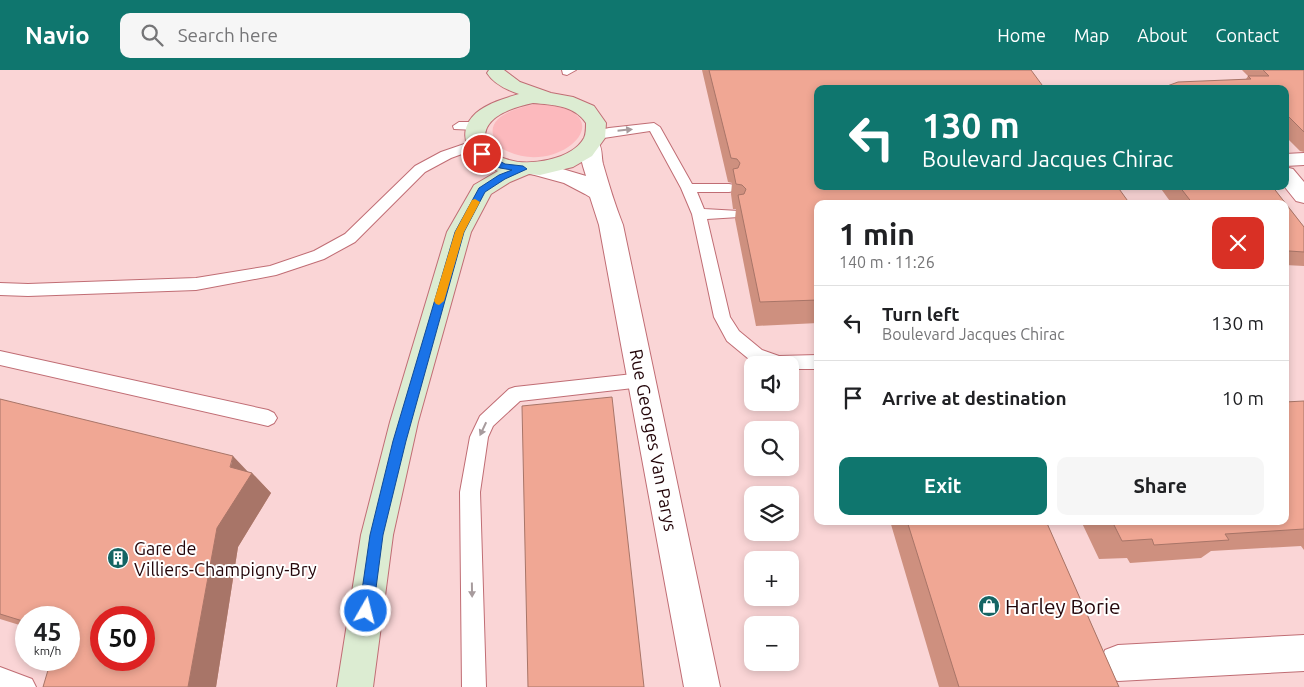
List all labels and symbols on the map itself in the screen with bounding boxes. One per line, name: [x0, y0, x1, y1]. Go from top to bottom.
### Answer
one-way arrow: [617, 126, 633, 134]
pin: [461, 133, 503, 175]
street label: Rue Georges Van Parys: [627, 347, 682, 533]
one-way arrow: [478, 422, 486, 436]
place label: Gare de Villiers-Champigny-Bry: [134, 538, 317, 579]
building icon: Gare de Villiers-Champigny-Bry: [106, 546, 130, 570]
one-way arrow: [468, 583, 476, 599]
position arrow: [339, 584, 391, 636]
shop icon: Harley Borie: [977, 594, 1001, 618]
place label: Harley Borie: [1005, 594, 1121, 618]
speed limit sign: 50: [90, 606, 155, 671]

